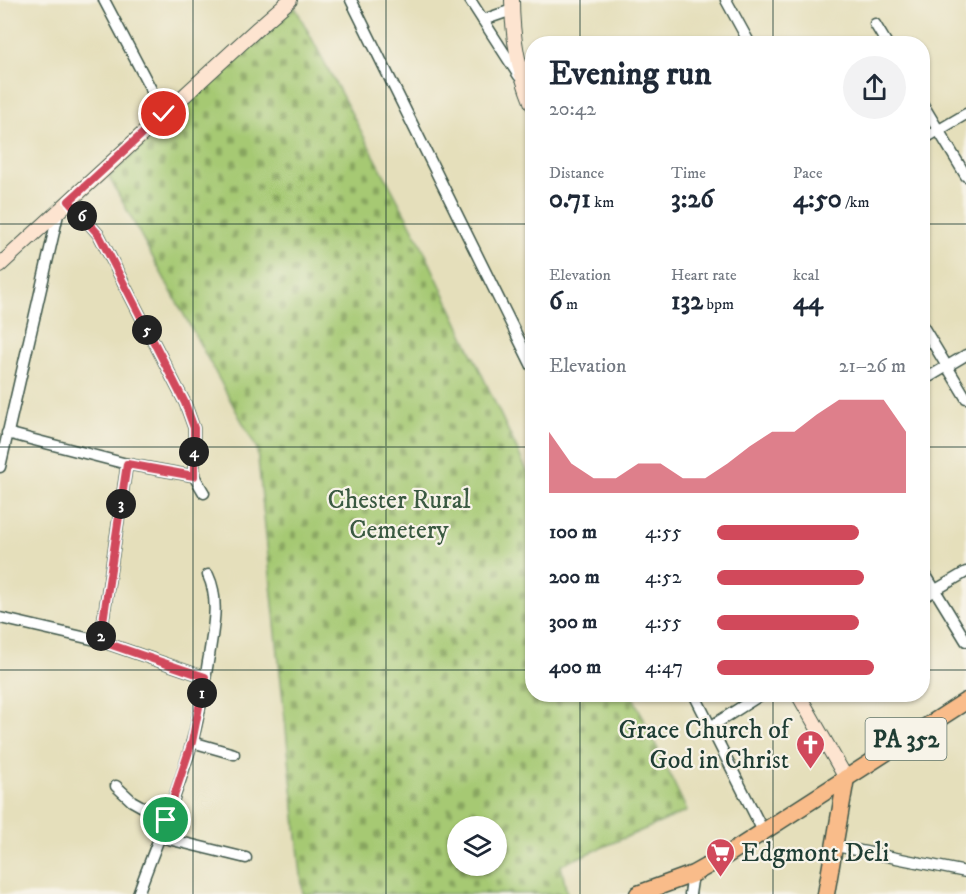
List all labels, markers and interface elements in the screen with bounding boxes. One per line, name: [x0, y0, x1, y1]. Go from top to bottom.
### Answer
text: Evening run: [549, 54, 711, 95]
button: share: [843, 56, 906, 119]
pin: [138, 88, 189, 139]
icon: check: [147, 97, 180, 130]
text: 20:42: [549, 97, 596, 122]
text: Distance: [549, 163, 604, 183]
text: Time: [671, 163, 706, 183]
text: Pace: [793, 163, 823, 183]
text: 0.71: [549, 183, 591, 216]
text: 3:26: [671, 183, 714, 216]
text: 4:50: [793, 183, 842, 216]
text: km: [591, 192, 614, 212]
text: /km: [842, 192, 869, 212]
pin: 6: [67, 201, 97, 231]
text: 6: [78, 206, 86, 226]
text: Elevation: [549, 265, 611, 285]
text: Heart rate: [671, 265, 737, 285]
text: kcal: [793, 265, 819, 285]
text: 6: [549, 285, 563, 318]
text: 132: [671, 285, 703, 318]
text: 44: [793, 285, 823, 318]
text: m: [563, 294, 578, 314]
text: bpm: [703, 294, 734, 314]
pin: 5: [132, 315, 162, 345]
text: 5: [143, 320, 151, 340]
text: Elevation: [549, 354, 626, 379]
text: 21–26 m: [839, 354, 906, 379]
pin: 4: [179, 437, 209, 467]
text: 4: [189, 442, 199, 462]
park label: Chester Rural Cemetery: [328, 484, 471, 547]
pin: 3: [106, 489, 136, 519]
text: 3: [118, 494, 124, 514]
text: 100 m: [549, 520, 597, 545]
text: 4:55: [645, 520, 682, 545]
text: 200 m: [549, 565, 600, 590]
text: 4:52: [645, 565, 682, 590]
text: 300 m: [549, 610, 597, 635]
text: 4:55: [645, 610, 682, 635]
pin: 2: [86, 621, 116, 651]
text: 2: [97, 626, 105, 646]
text: 400 m: [549, 655, 601, 680]
text: 4:47: [645, 655, 683, 680]
pin: 1: [187, 678, 217, 708]
text: 1: [199, 683, 205, 703]
place label: Grace Church of God in Christ: [618, 714, 793, 777]
road number: PA 352: [866, 718, 946, 760]
church icon: Grace Church of God in Christ: [794, 728, 826, 770]
pin: [140, 794, 191, 845]
icon: arrive: [149, 803, 182, 836]
map controls: [447, 816, 507, 876]
button: layers: [447, 816, 507, 876]
supermarket icon: Edgmont Deli: [704, 836, 736, 878]
place label: Edgmont Deli: [741, 837, 889, 870]

